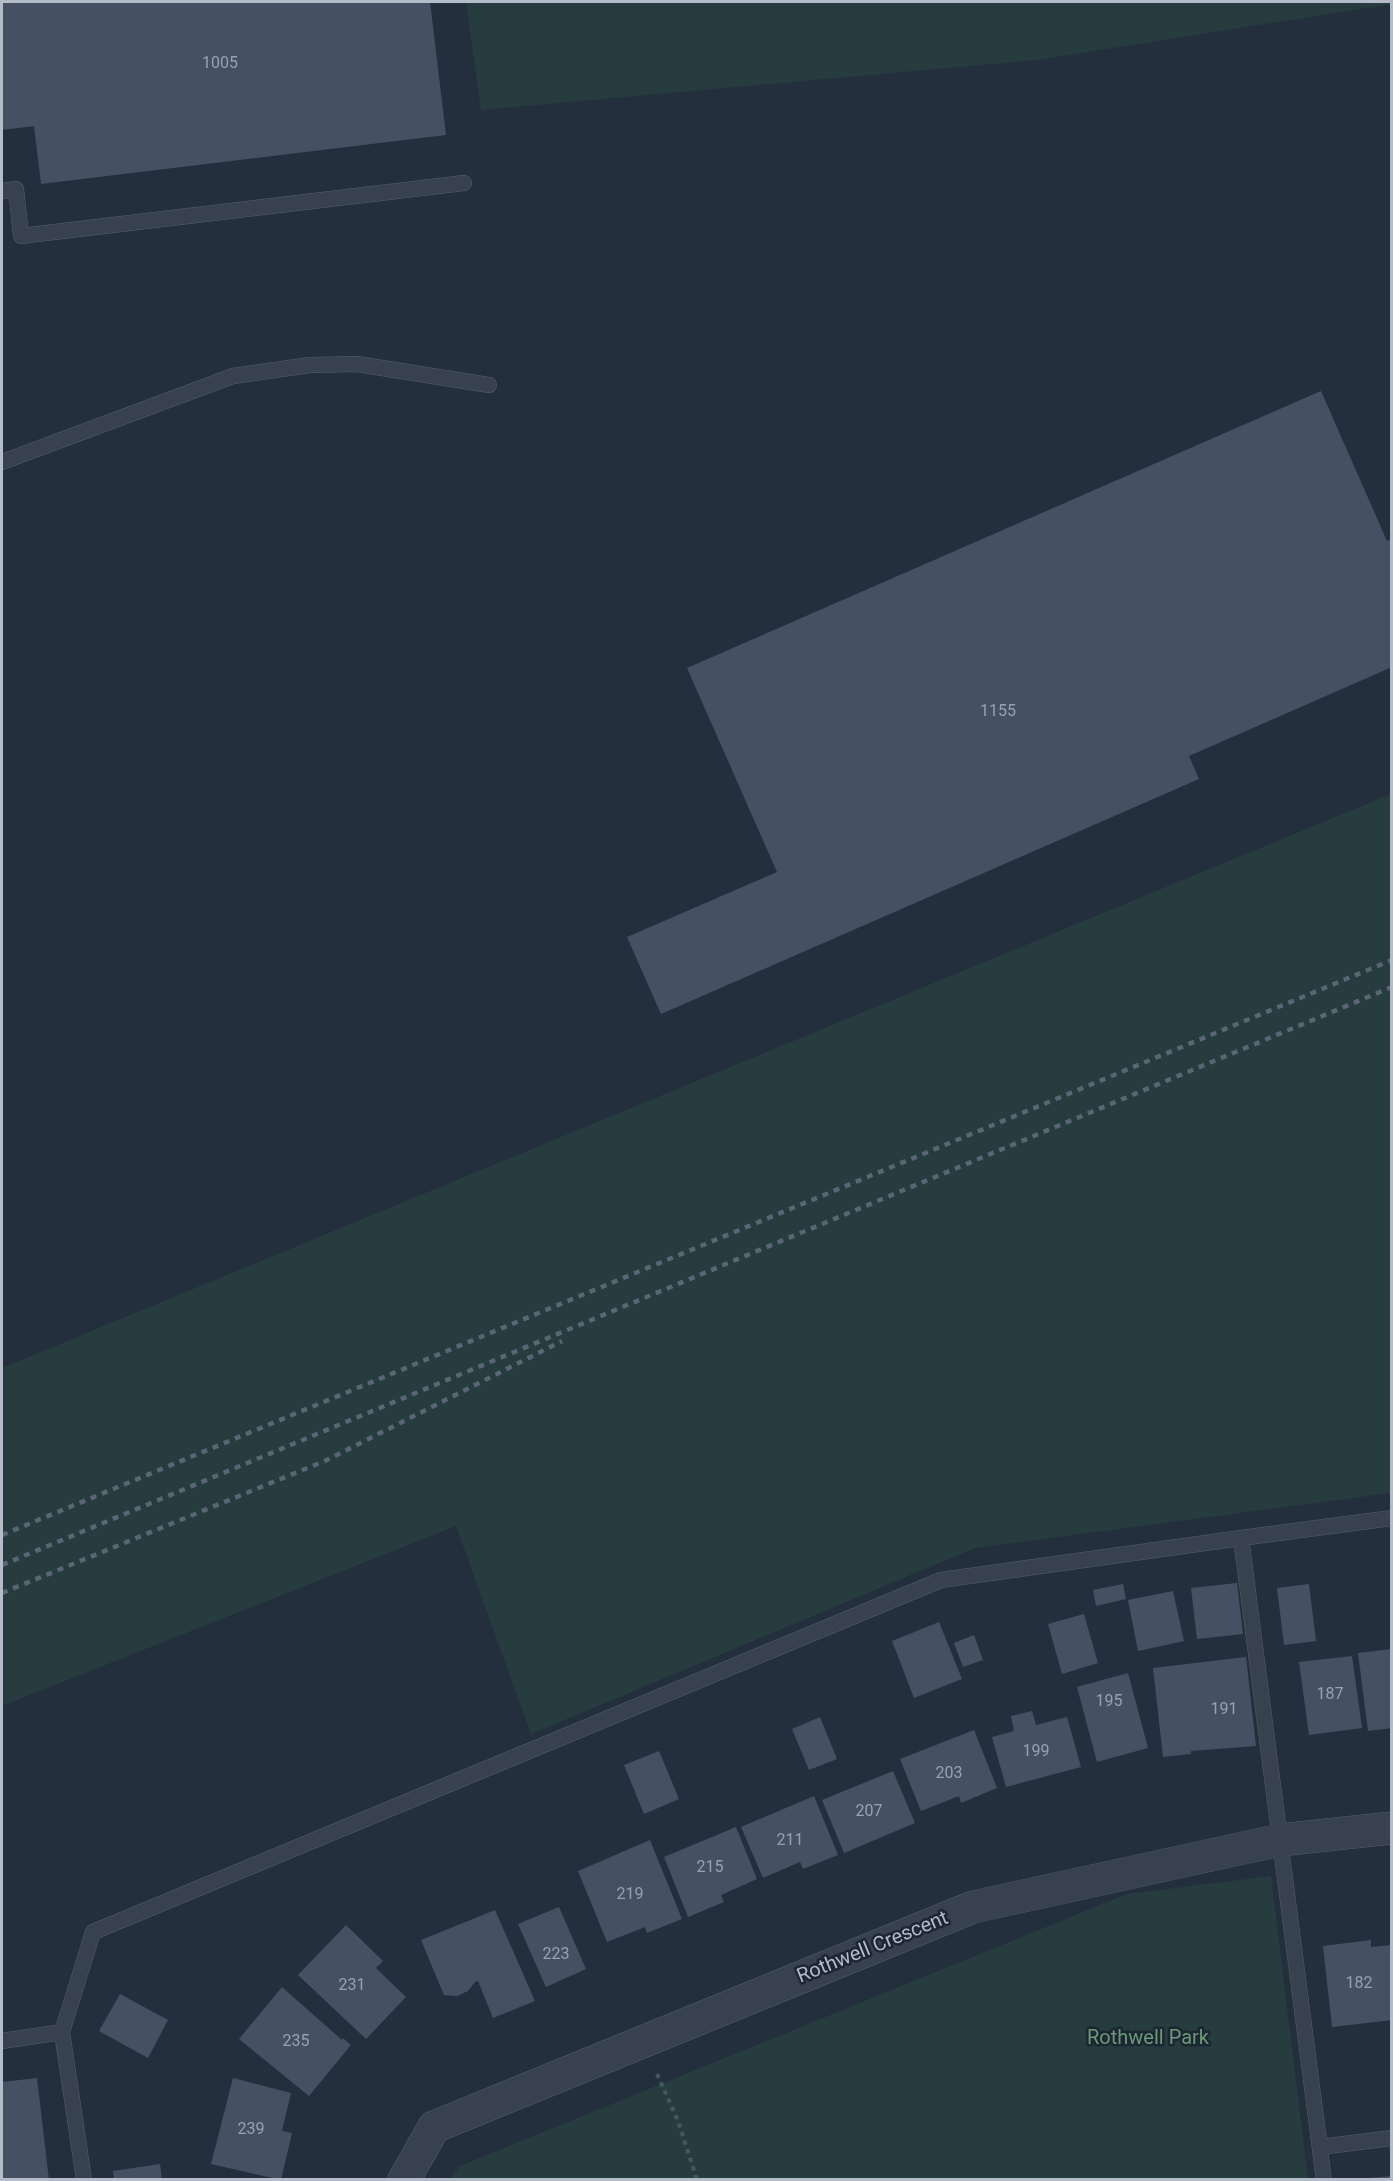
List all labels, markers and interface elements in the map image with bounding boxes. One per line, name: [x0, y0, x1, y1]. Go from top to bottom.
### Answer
house number: 1005: [202, 54, 238, 74]
house number: 1155: [980, 702, 1016, 722]
house number: 187: [1317, 1685, 1343, 1705]
house number: 195: [1096, 1692, 1122, 1712]
house number: 191: [1211, 1700, 1237, 1720]
house number: 199: [1023, 1742, 1049, 1762]
house number: 203: [936, 1764, 962, 1784]
house number: 207: [856, 1802, 882, 1822]
house number: 211: [777, 1831, 803, 1851]
house number: 215: [697, 1858, 723, 1878]
house number: 219: [617, 1885, 643, 1905]
street label: Rothwell Crescent: [794, 1907, 952, 1989]
house number: 223: [543, 1945, 569, 1965]
house number: 182: [1346, 1974, 1372, 1994]
house number: 231: [339, 1976, 365, 1996]
park label: Rothwell Park: [1087, 2027, 1209, 2051]
house number: 235: [283, 2032, 309, 2052]
house number: 239: [238, 2120, 264, 2140]

